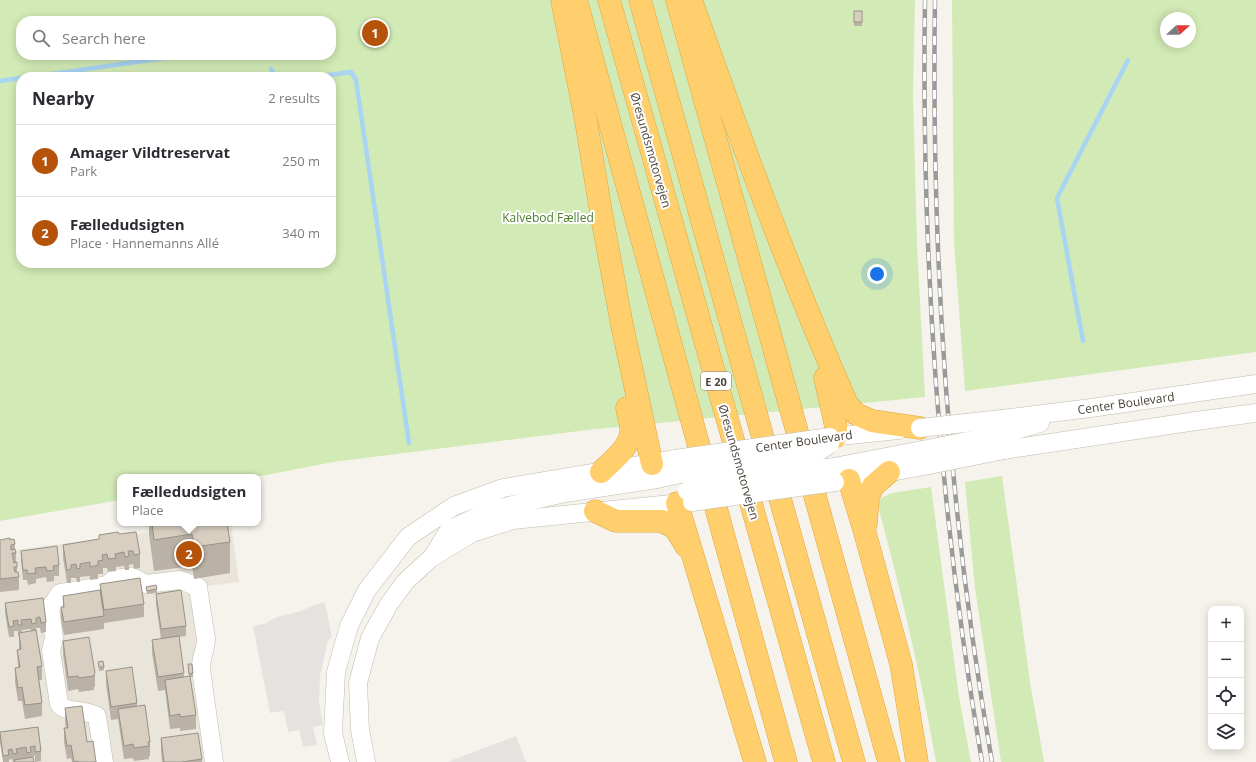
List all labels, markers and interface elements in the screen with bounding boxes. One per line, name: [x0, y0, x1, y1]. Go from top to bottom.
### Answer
north arrow: [1160, 12, 1196, 48]
search box: [16, 16, 336, 60]
pin: 1: [362, 18, 388, 48]
icon: search: [30, 27, 52, 49]
text: Search here: [62, 28, 146, 48]
text: Nearby: [32, 87, 94, 110]
text: 2 results: [268, 89, 320, 107]
street label: Øresundsmotorvejen: [626, 90, 676, 210]
text: Amager Vildtreservat: [70, 142, 230, 162]
text: 1: [41, 152, 49, 170]
text: 250 m: [282, 152, 320, 170]
text: Park: [70, 162, 97, 180]
park label: Kalvebod Fælled: [502, 209, 594, 226]
text: Fælledudsigten: [70, 214, 185, 234]
text: 2: [41, 224, 49, 242]
text: 340 m: [282, 224, 320, 242]
text: Place · Hannemanns Allé: [70, 234, 219, 252]
your location: [867, 264, 887, 284]
road number: E 20: [701, 372, 731, 390]
street label: Center Boulevard: [1076, 388, 1176, 418]
street label: Øresundsmotorvejen: [714, 402, 764, 522]
street label: Center Boulevard: [754, 426, 854, 456]
popup: [117, 474, 261, 526]
text: Fælledudsigten: [132, 481, 246, 501]
text: Place: [132, 501, 164, 519]
pin: 2: [176, 539, 202, 569]
map controls: [1208, 606, 1244, 750]
button: +: [1208, 606, 1244, 642]
button: −: [1208, 642, 1244, 678]
button: locate: [1208, 678, 1244, 714]
button: layers: [1208, 714, 1244, 750]

